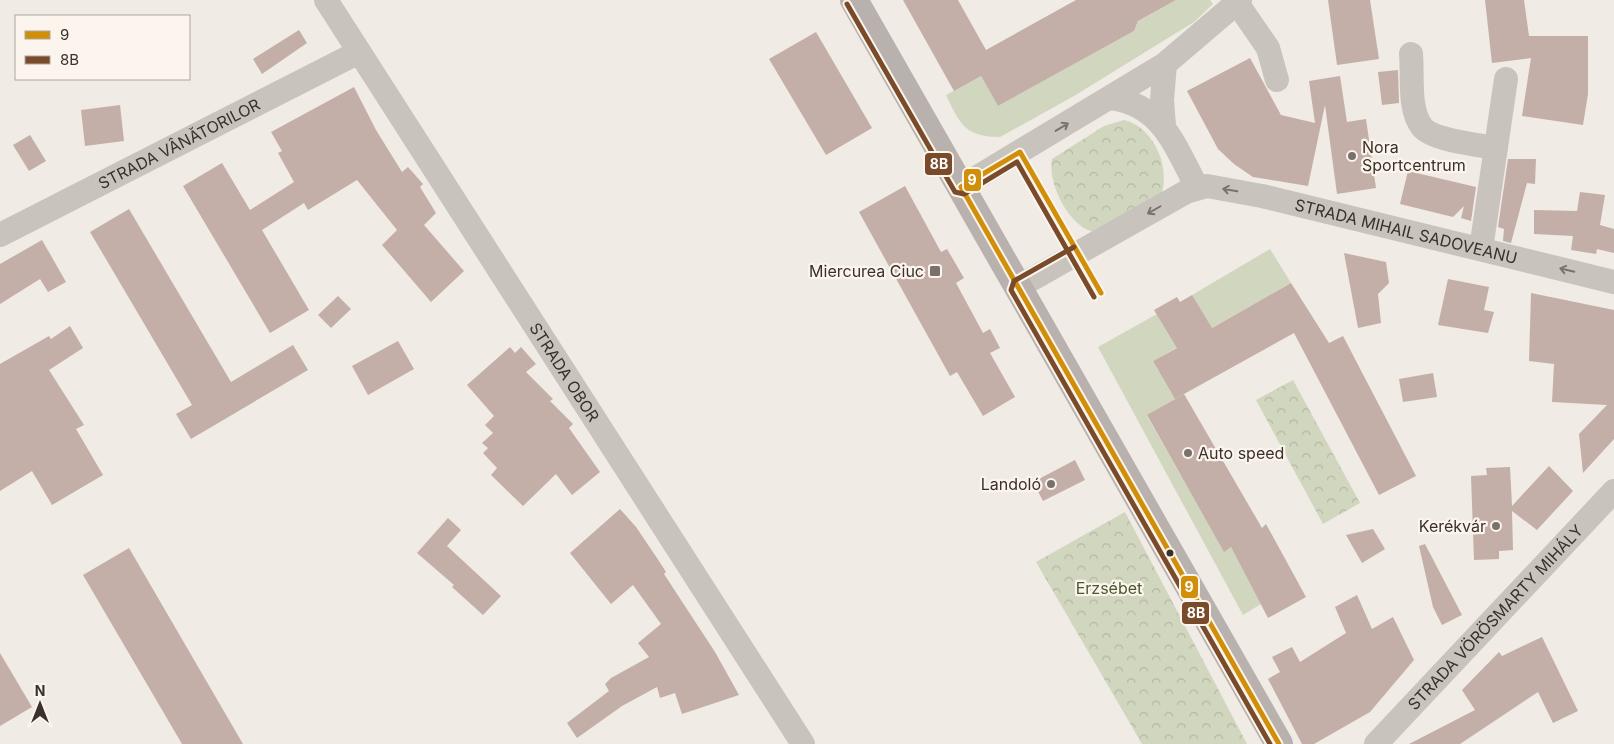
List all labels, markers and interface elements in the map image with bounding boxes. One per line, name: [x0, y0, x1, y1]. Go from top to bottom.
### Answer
legend: [15, 15, 190, 80]
text: 9: [60, 25, 69, 44]
text: 8B: [60, 50, 79, 69]
street label: STRADA VÂNĂTORILOR: [95, 94, 263, 193]
one-way arrow: [1054, 122, 1068, 132]
place label: Nora Sportcentrum: [1362, 137, 1466, 175]
marker: Nora Sportcentrum: [1346, 150, 1358, 162]
line badge: 8B: [924, 152, 953, 176]
text: 8B: [930, 155, 948, 172]
line badge: 9: [963, 168, 982, 192]
text: 9: [967, 171, 977, 188]
one-way arrow: [1222, 184, 1238, 194]
street label: STRADA MIHAIL SADOVEANU: [1293, 194, 1519, 268]
one-way arrow: [1147, 205, 1162, 215]
place label: Miercurea Ciuc: [809, 261, 924, 281]
marker: Miercurea Ciuc: [928, 264, 942, 278]
one-way arrow: [1559, 265, 1575, 274]
street label: STRADA OBOR: [525, 319, 604, 425]
place label: Auto speed: [1198, 443, 1284, 463]
marker: Auto speed: [1182, 447, 1194, 459]
place label: Landoló: [981, 474, 1041, 494]
marker: Landoló: [1045, 478, 1057, 490]
place label: Kerékvár: [1419, 516, 1486, 536]
street label: STRADA VÖRÖSMARTY MIHÁLY: [1403, 520, 1587, 714]
marker: Kerékvár: [1490, 520, 1502, 532]
unlabelled marker: [1165, 548, 1175, 558]
line badge: 9: [1180, 575, 1199, 599]
park label: Erzsébet: [1076, 578, 1142, 598]
text: 9: [1184, 578, 1194, 595]
line badge: 8B: [1181, 601, 1210, 625]
text: 8B: [1187, 604, 1205, 621]
north arrow: [15, 679, 65, 729]
text: N: [35, 682, 45, 699]

